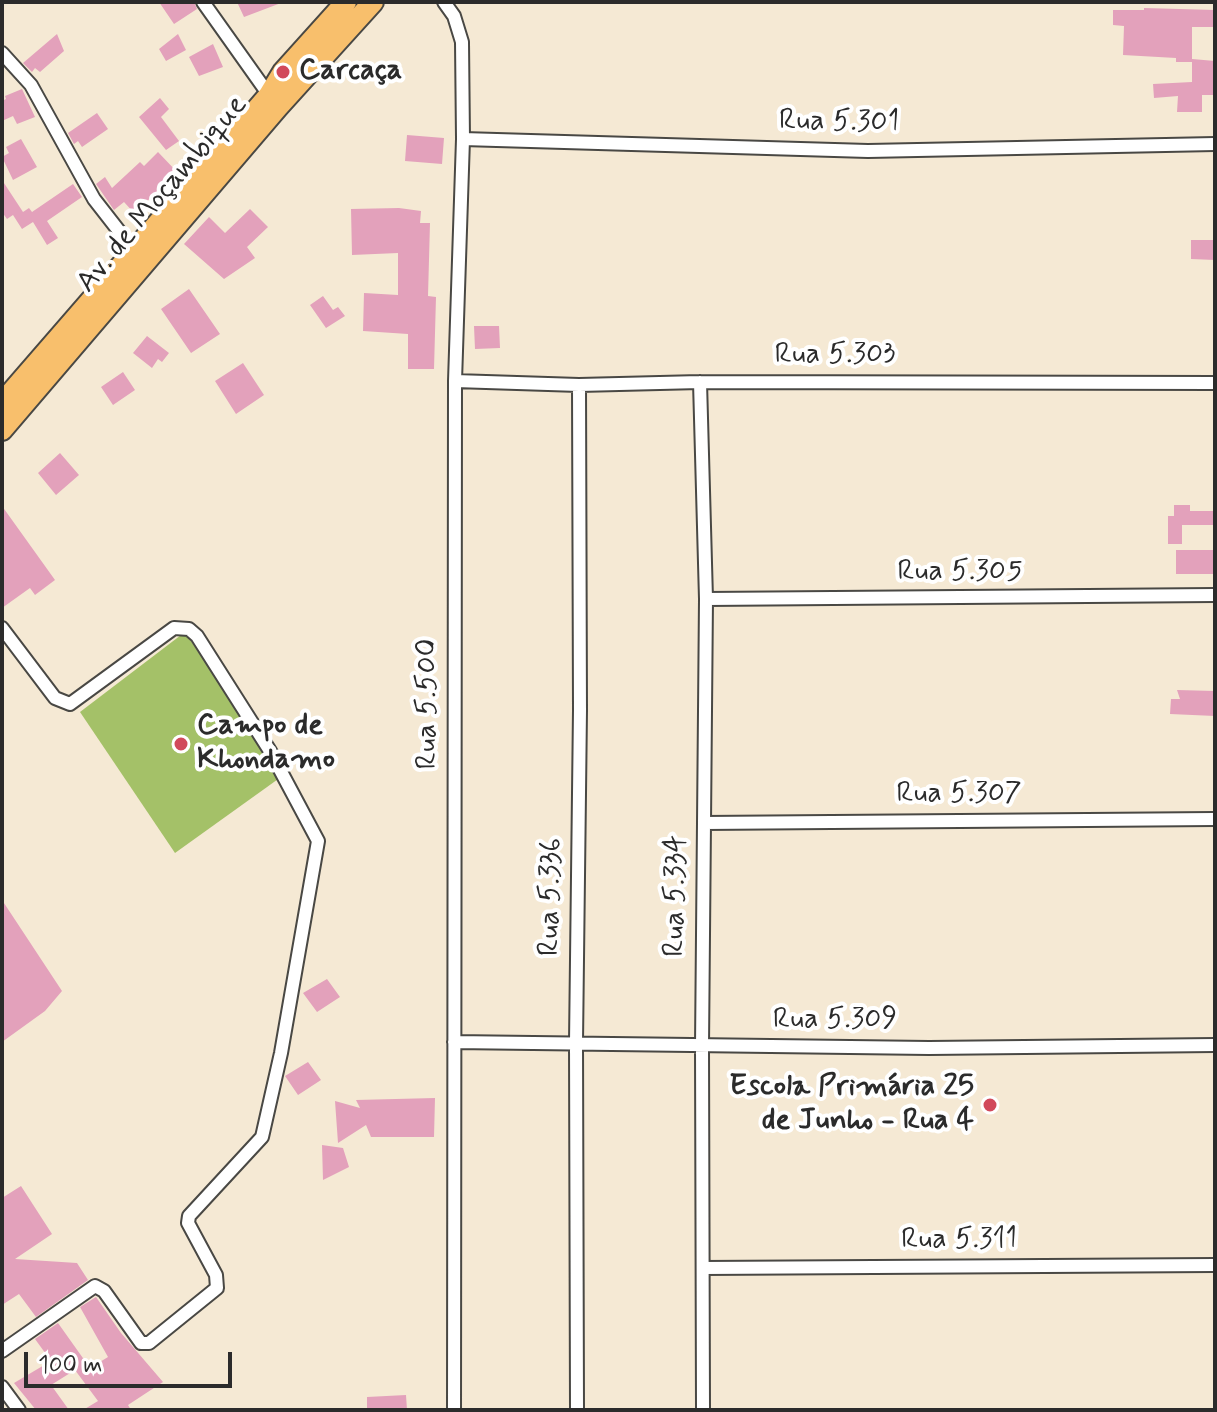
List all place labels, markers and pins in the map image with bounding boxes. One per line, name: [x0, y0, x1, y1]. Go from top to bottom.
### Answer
place label: Carcaça: [299, 54, 402, 90]
marker: Carcaça: [274, 63, 292, 81]
place label: Campo de Khondamo: [197, 709, 335, 780]
marker: Campo de Khondamo: [172, 735, 190, 753]
place label: Escola Primária 25 de Junho - Rua 4: [729, 1070, 974, 1140]
marker: Escola Primária 25 de Junho - Rua 4: [981, 1096, 999, 1114]

